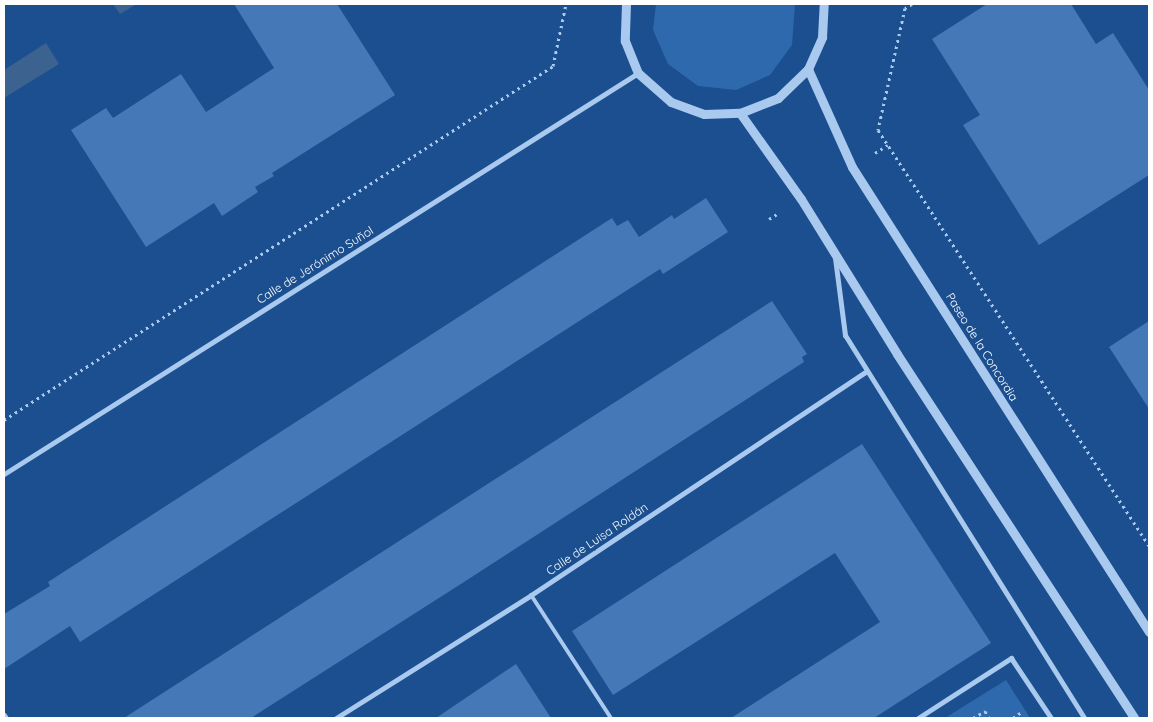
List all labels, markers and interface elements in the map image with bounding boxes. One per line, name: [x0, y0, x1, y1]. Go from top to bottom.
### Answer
street label: Calle de Jerónimo Suñol: [254, 223, 376, 307]
street label: Paseo de la Concordia: [943, 290, 1021, 404]
street label: Calle de Luisa Roldán: [544, 500, 650, 578]

